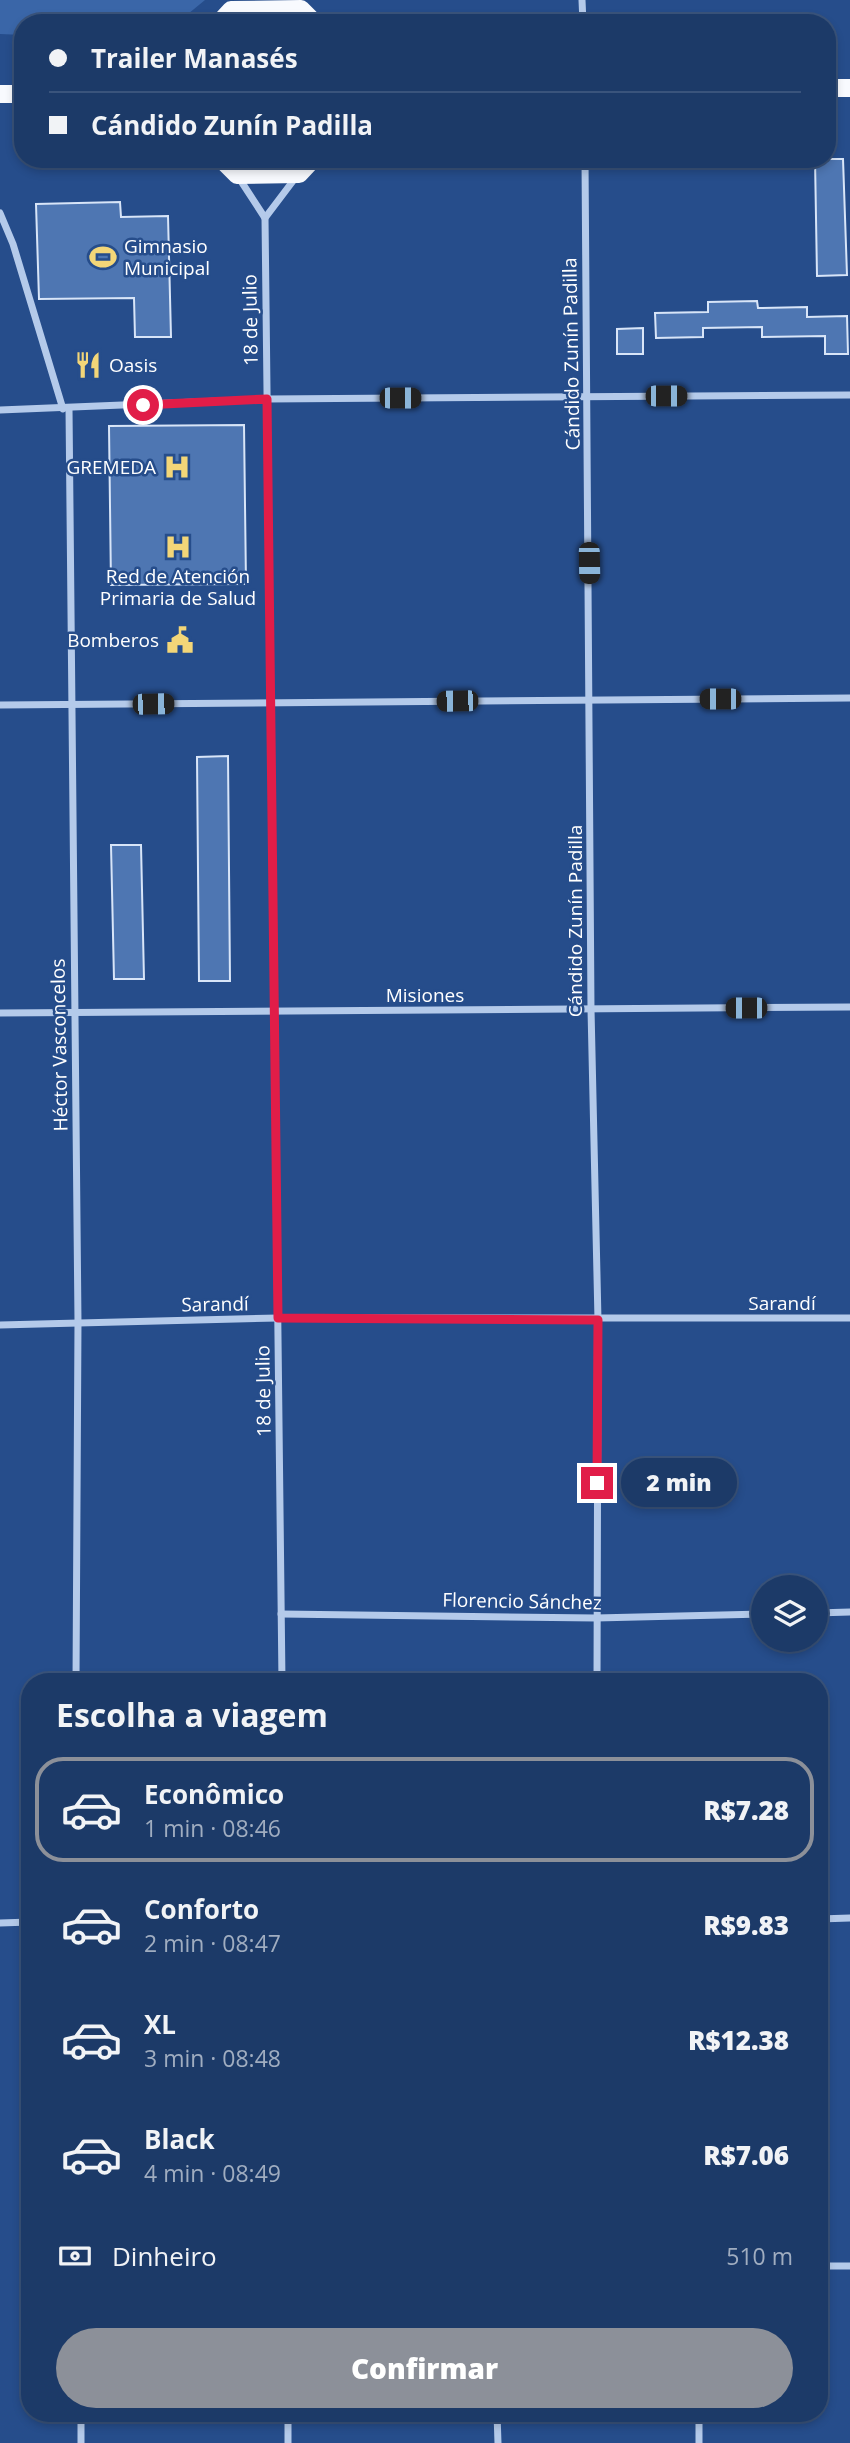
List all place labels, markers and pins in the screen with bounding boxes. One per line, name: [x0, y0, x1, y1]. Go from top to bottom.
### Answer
place label: Gimnasio Municipal: [124, 233, 210, 281]
sports icon: Gimnasio Municipal: [88, 242, 118, 272]
restaurant icon: Oasis: [73, 350, 103, 380]
place label: Oasis: [109, 352, 157, 378]
hospital icon: GREMEDA: [162, 452, 192, 482]
place label: GREMEDA: [66, 454, 156, 480]
hospital icon: Red de Atención Primaria de Salud: [163, 532, 193, 562]
place label: Red de Atención Primaria de Salud: [100, 563, 256, 611]
public building icon: Bomberos: [165, 625, 195, 655]
place label: Bomberos: [67, 627, 159, 653]

